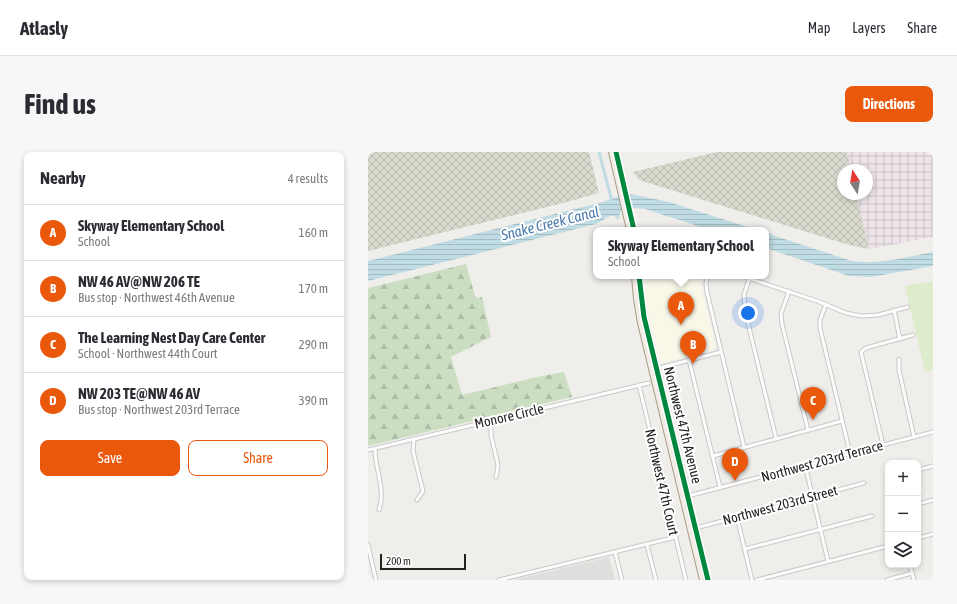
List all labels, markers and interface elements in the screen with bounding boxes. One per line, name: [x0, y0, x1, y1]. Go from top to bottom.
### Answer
text: Atlasly: [20, 17, 68, 39]
text: Map: [808, 20, 830, 36]
text: Layers: [852, 20, 885, 36]
text: Share: [907, 20, 937, 36]
button: Directions: [845, 86, 933, 122]
text: Find us: [24, 88, 96, 120]
north arrow: [837, 164, 873, 200]
text: Nearby: [40, 168, 86, 188]
text: 4 results: [288, 171, 328, 186]
water label: Snake Creek Canal: [498, 203, 601, 244]
text: Skyway Elementary School: [78, 217, 224, 234]
text: A: [50, 225, 56, 240]
text: 160 m: [299, 225, 328, 240]
popup: [593, 227, 769, 279]
text: School: [78, 234, 110, 249]
text: Skyway Elementary School: [608, 237, 754, 254]
text: School: [608, 254, 640, 269]
text: NW 46 AV@NW 206 TE: [78, 273, 200, 290]
text: B: [50, 281, 56, 296]
text: 170 m: [299, 281, 328, 296]
text: Bus stop · Northwest 46th Avenue: [78, 290, 235, 305]
pin: A: [668, 292, 694, 325]
your location: [738, 303, 758, 323]
text: The Learning Nest Day Care Center: [78, 329, 265, 346]
pin: B: [680, 331, 706, 364]
text: C: [50, 337, 56, 352]
text: 290 m: [299, 337, 328, 352]
text: School · Northwest 44th Court: [78, 346, 218, 361]
street label: Northwest 47th Avenue: [661, 365, 705, 485]
text: NW 203 TE@NW 46 AV: [78, 385, 200, 402]
pin: C: [800, 387, 826, 420]
text: D: [49, 393, 57, 408]
text: 390 m: [299, 393, 328, 408]
street label: Monore Circle: [473, 400, 545, 432]
text: Bus stop · Northwest 203rd Terrace: [78, 402, 240, 417]
street label: Northwest 47th Court: [642, 427, 682, 537]
street label: Northwest 203rd Terrace: [759, 437, 885, 485]
button: Save: [40, 440, 180, 476]
button: Share: [188, 440, 328, 476]
pin: D: [722, 448, 748, 481]
map controls: [885, 460, 921, 568]
button: +: [885, 460, 921, 496]
street label: Northwest 203rd Street: [721, 482, 839, 528]
button: −: [885, 496, 921, 532]
button: layers: [885, 532, 921, 568]
scale bar: [380, 552, 466, 571]
text: 200 m: [386, 555, 411, 567]

